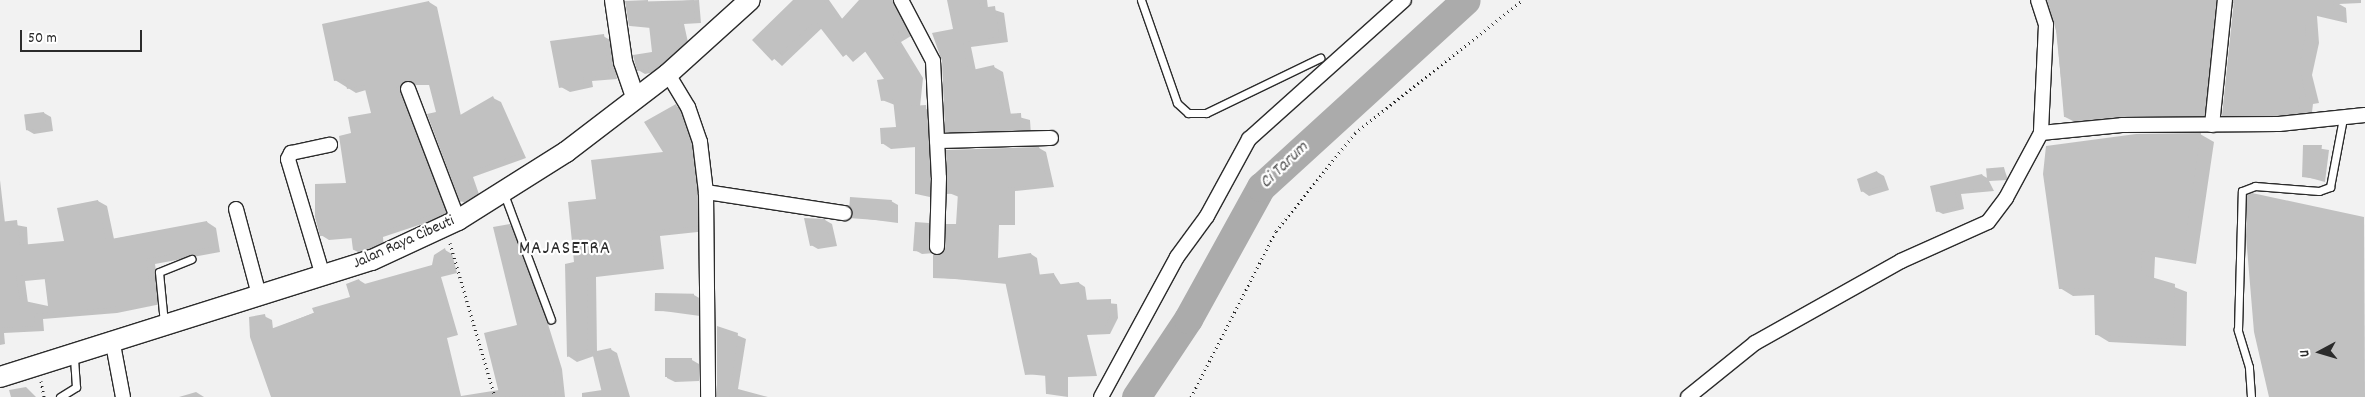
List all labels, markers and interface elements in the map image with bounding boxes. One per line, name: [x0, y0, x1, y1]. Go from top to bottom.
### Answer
scale bar: [22, 20, 145, 52]
text: 50 m: [28, 28, 57, 50]
water label: Ci Tarum: [1256, 138, 1314, 194]
street label: Jalan Raya Cibeuti: [350, 212, 458, 274]
district label: MAJASETRA: [518, 239, 612, 261]
north arrow: [2295, 327, 2345, 377]
text: U: [2295, 349, 2315, 358]

